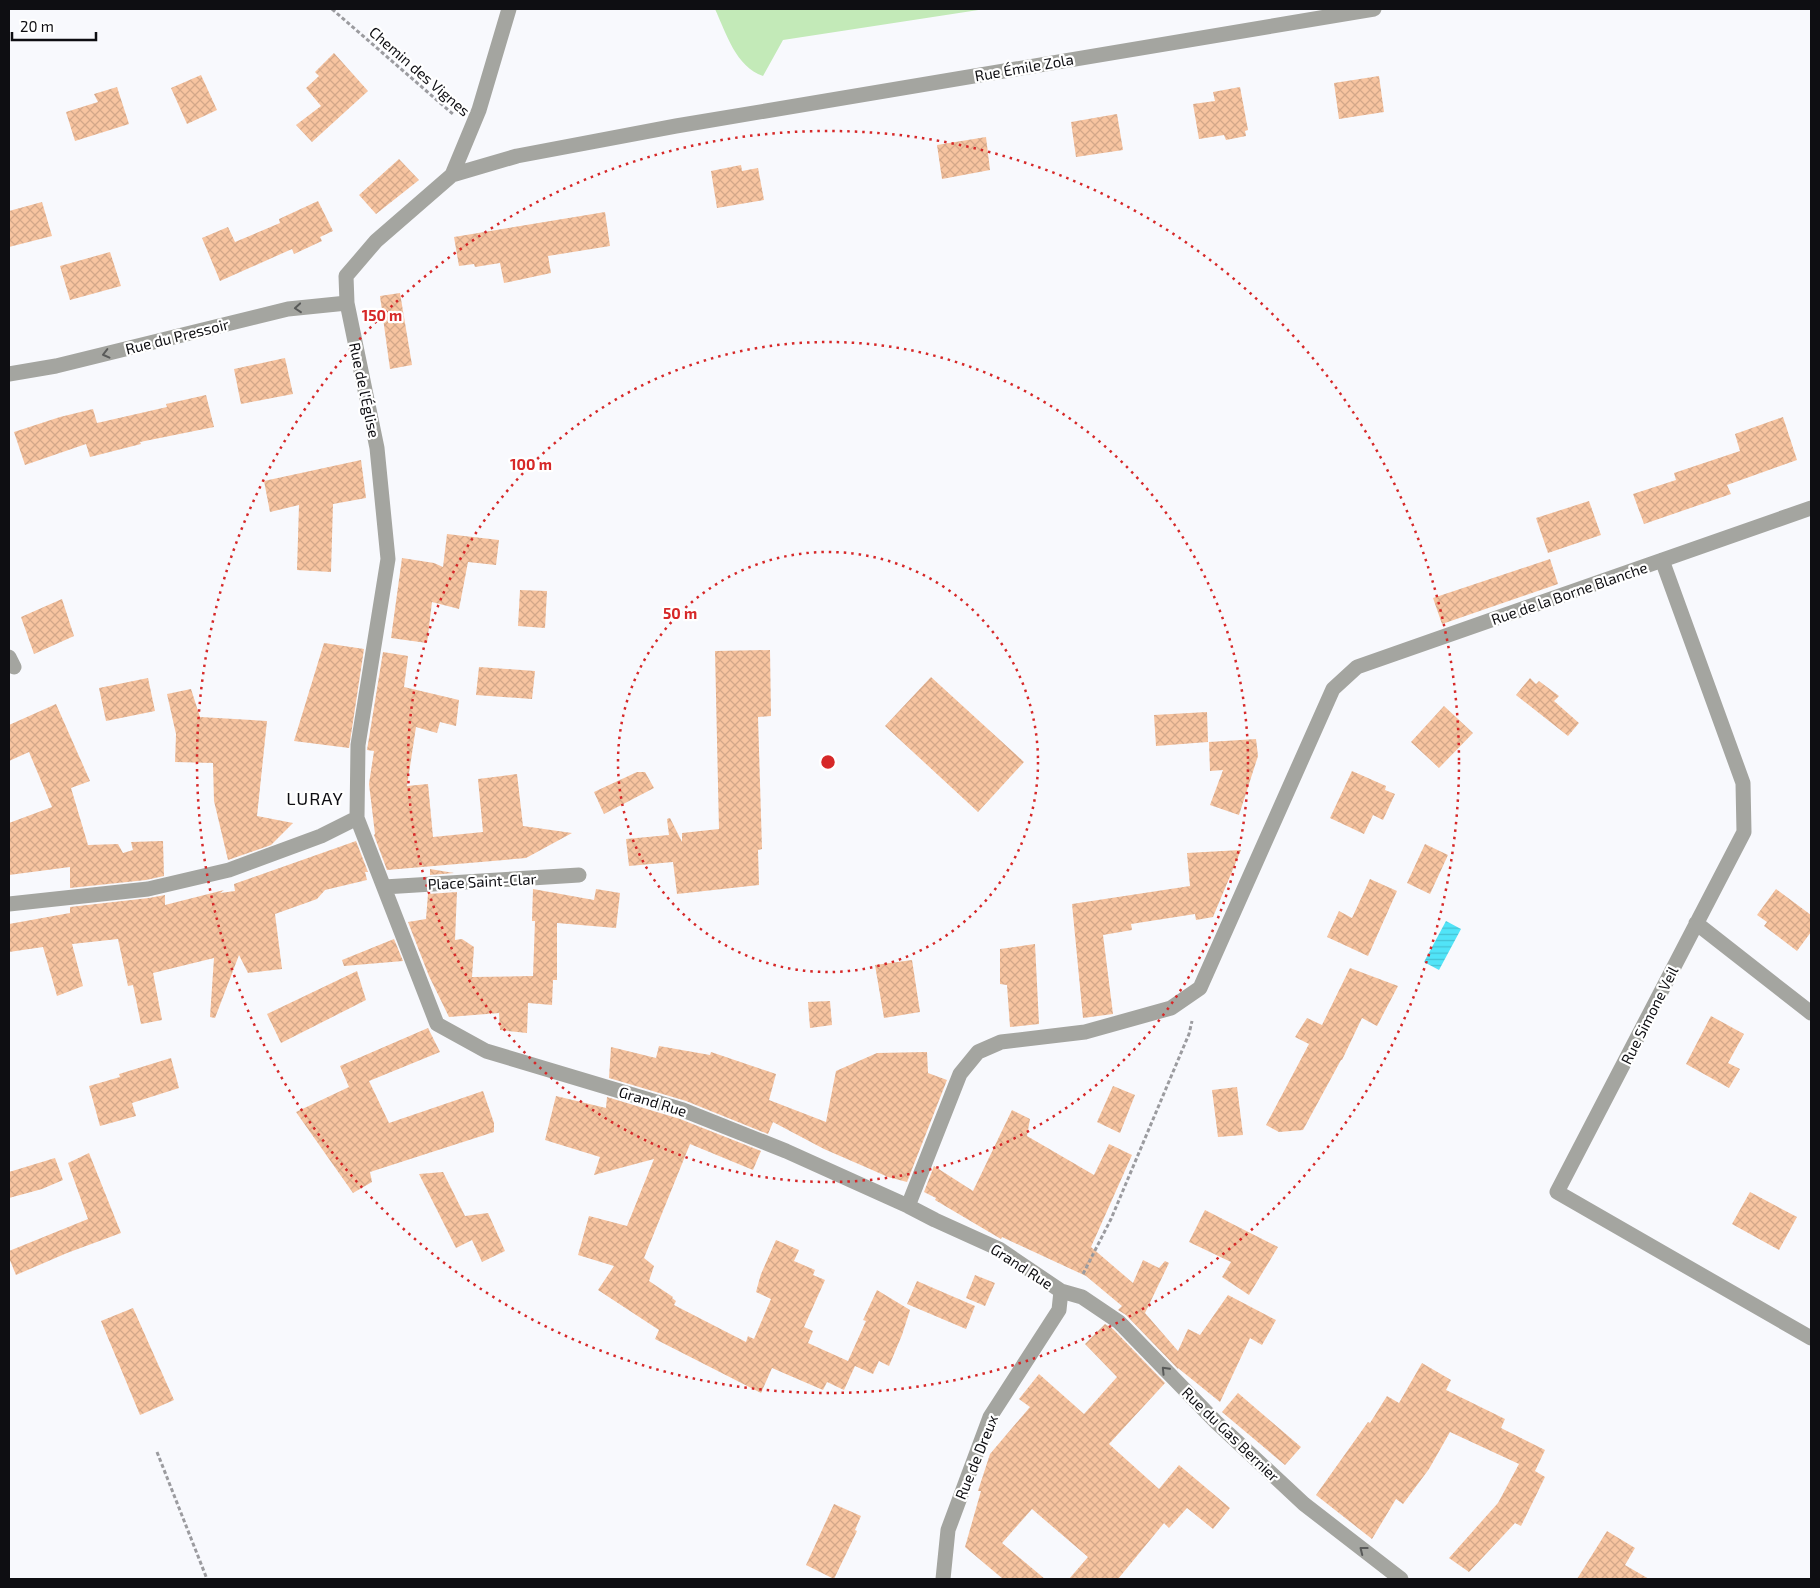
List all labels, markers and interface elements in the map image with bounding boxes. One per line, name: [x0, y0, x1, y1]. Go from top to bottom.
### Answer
scale bar: [12, 10, 96, 42]
text: 20 m: [20, 17, 54, 35]
street label: Chemin des Vignes: [366, 23, 474, 119]
street label: Rue Émile Zola: [973, 49, 1075, 85]
one-way arrow: [294, 302, 302, 313]
text: 150 m: [362, 306, 402, 324]
street label: Rue du Pressoir: [123, 314, 231, 358]
street label: Rue de l'Église: [346, 341, 384, 439]
one-way arrow: [102, 348, 111, 359]
text: 100 m: [510, 455, 552, 473]
street label: Rue de la Borne Blanche: [1489, 558, 1649, 628]
text: 50 m: [663, 604, 697, 622]
centre of rings: [819, 753, 837, 771]
district label: LURAY: [286, 787, 344, 809]
street label: Place Saint-Clar: [427, 869, 537, 893]
street label: Rue Simone Veil: [1617, 963, 1682, 1067]
street label: Grand Rue: [617, 1082, 689, 1120]
street label: Grand Rue: [988, 1239, 1056, 1293]
one-way arrow: [1162, 1367, 1171, 1376]
street label: Rue du Gas Bernier: [1179, 1383, 1283, 1485]
street label: Rue de Dreux: [951, 1412, 1001, 1502]
one-way arrow: [1359, 1546, 1368, 1555]

